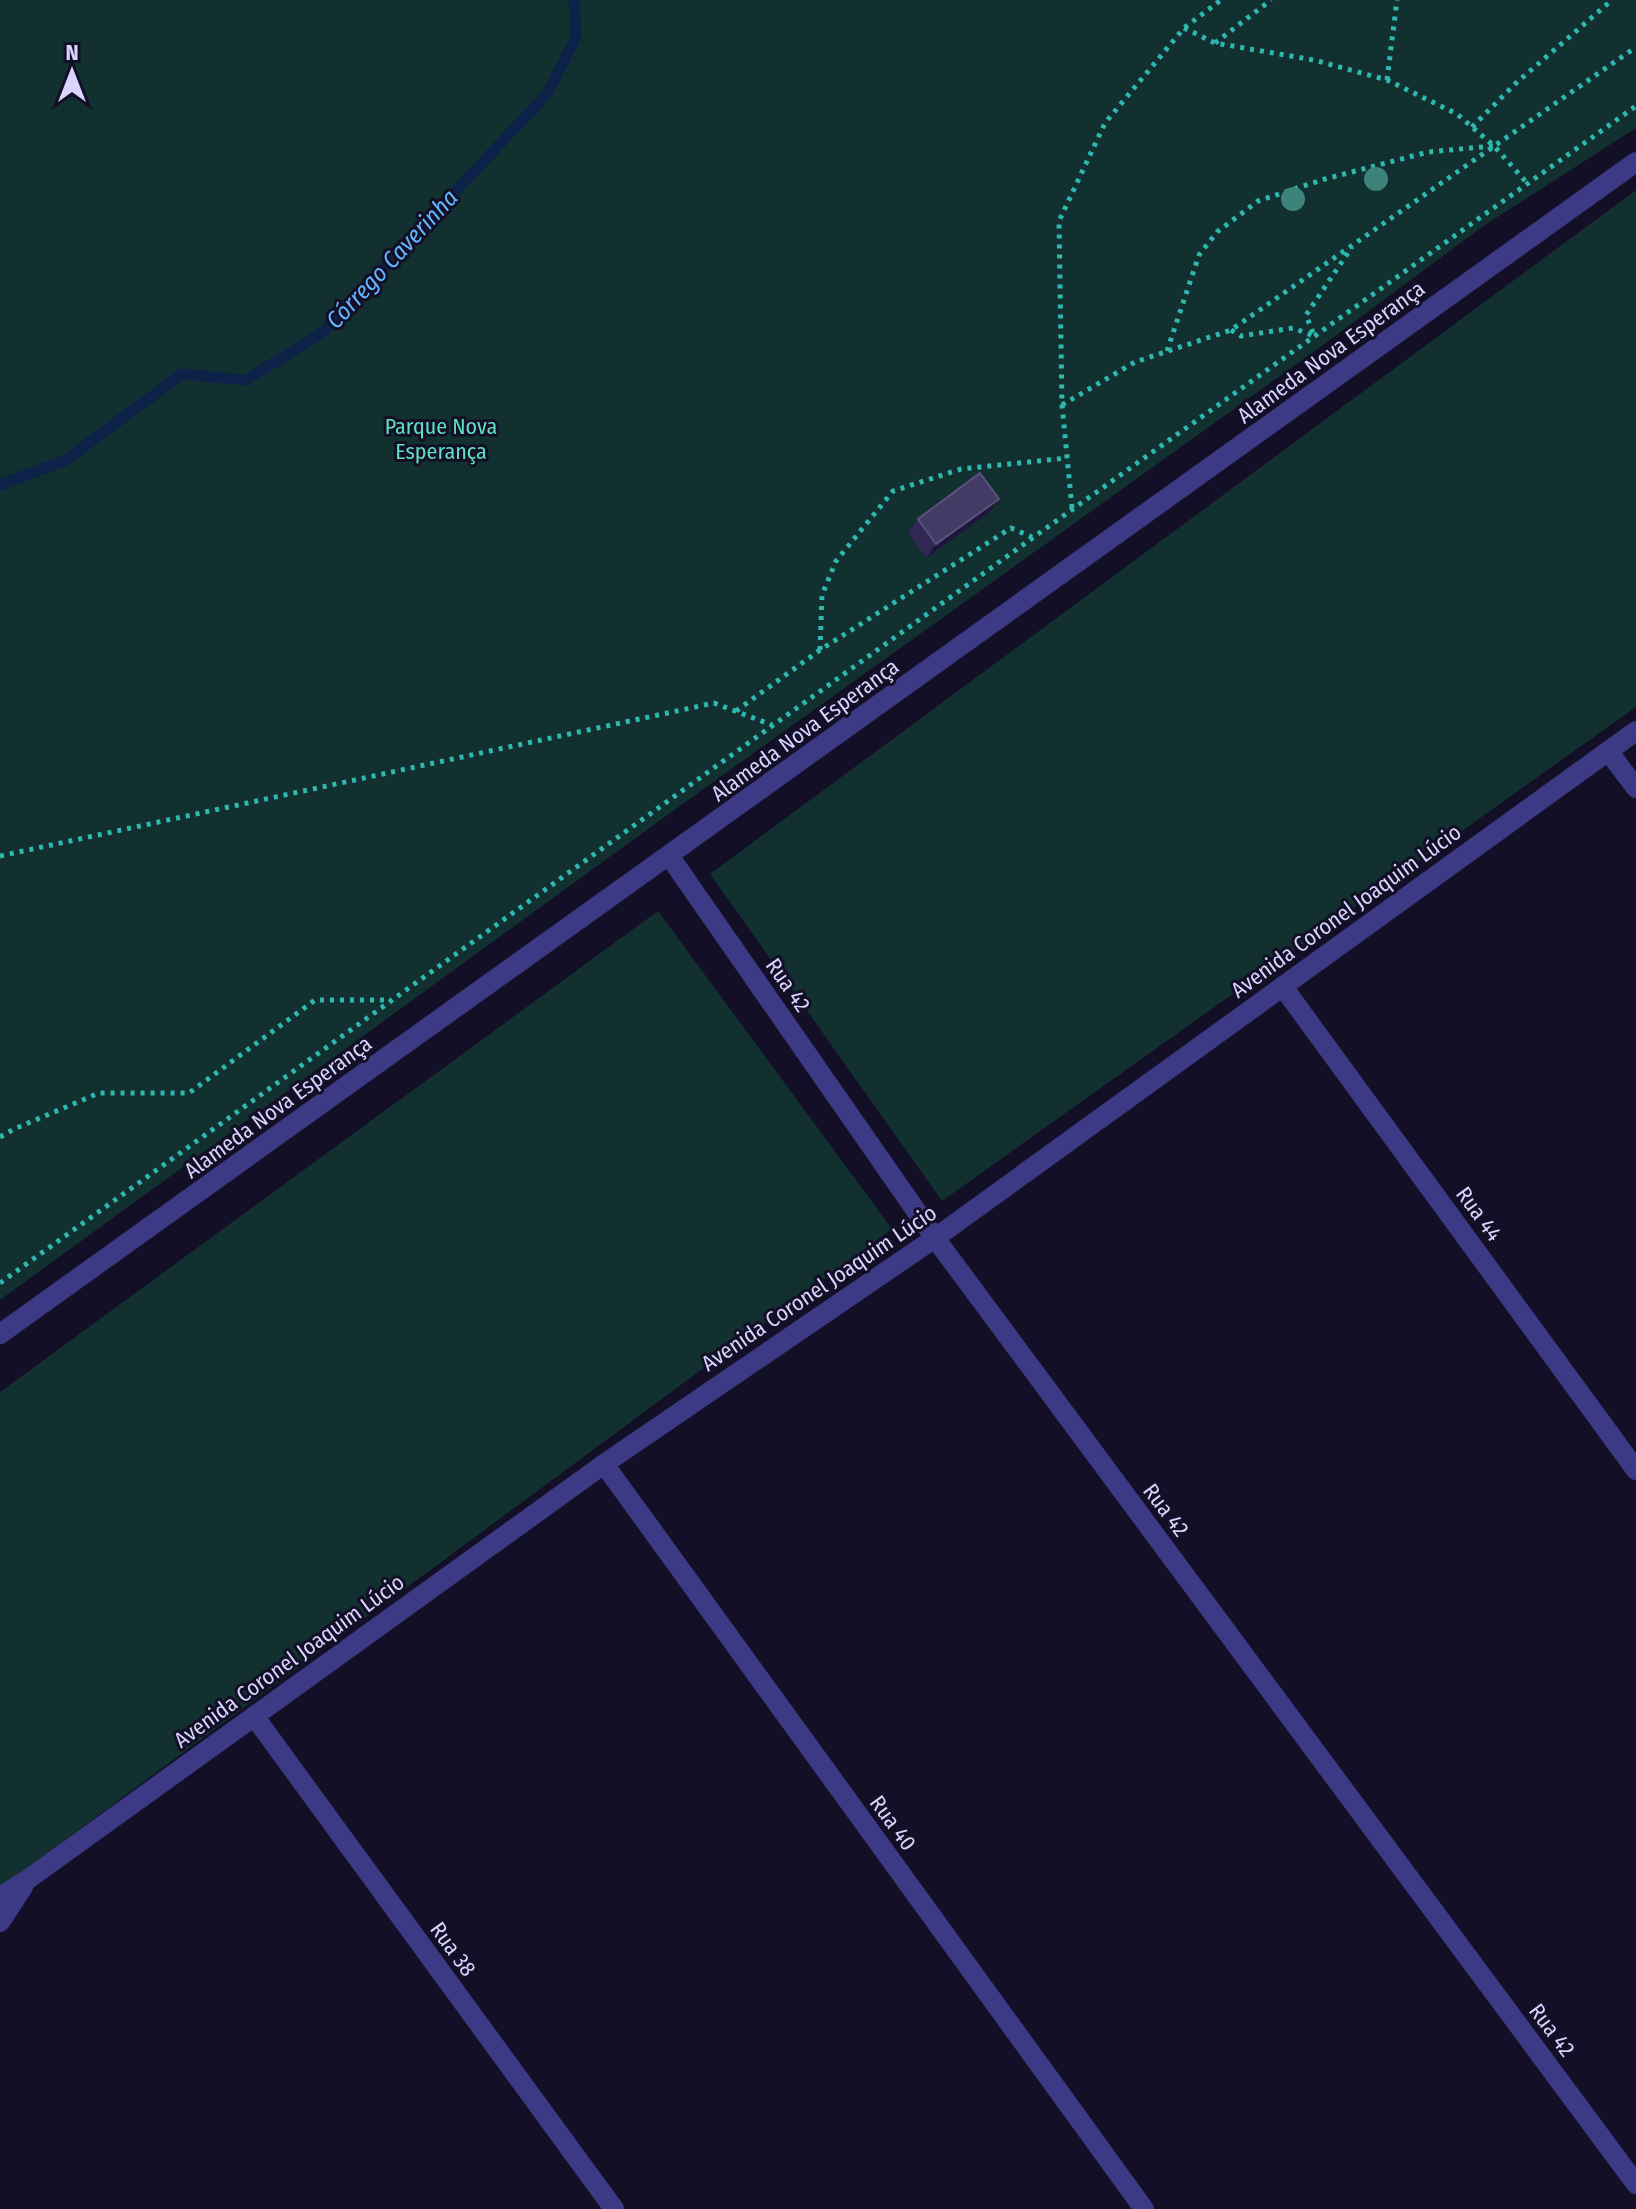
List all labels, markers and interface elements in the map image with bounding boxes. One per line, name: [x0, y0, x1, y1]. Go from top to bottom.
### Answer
north arrow: [32, 32, 112, 112]
text: N: [65, 39, 79, 66]
water label: Córrego Caverinha: [320, 184, 464, 334]
street label: Alameda Nova Esperança: [1232, 275, 1430, 429]
park label: Parque Nova Esperança: [385, 413, 497, 465]
street label: Alameda Nova Esperança: [706, 653, 904, 807]
street label: Avenida Coronel Joaquim Lúcio: [1226, 818, 1466, 1004]
street label: Rua 42: [760, 953, 816, 1017]
street label: Alameda Nova Esperança: [179, 1030, 377, 1184]
street label: Rua 44: [1450, 1181, 1508, 1247]
street label: Avenida Coronel Joaquim Lúcio: [696, 1199, 942, 1377]
street label: Rua 42: [1137, 1478, 1195, 1542]
street label: Avenida Coronel Joaquim Lúcio: [169, 1568, 409, 1754]
street label: Rua 40: [864, 1790, 922, 1856]
street label: Rua 38: [424, 1917, 482, 1981]
street label: Rua 42: [1523, 1998, 1581, 2062]

